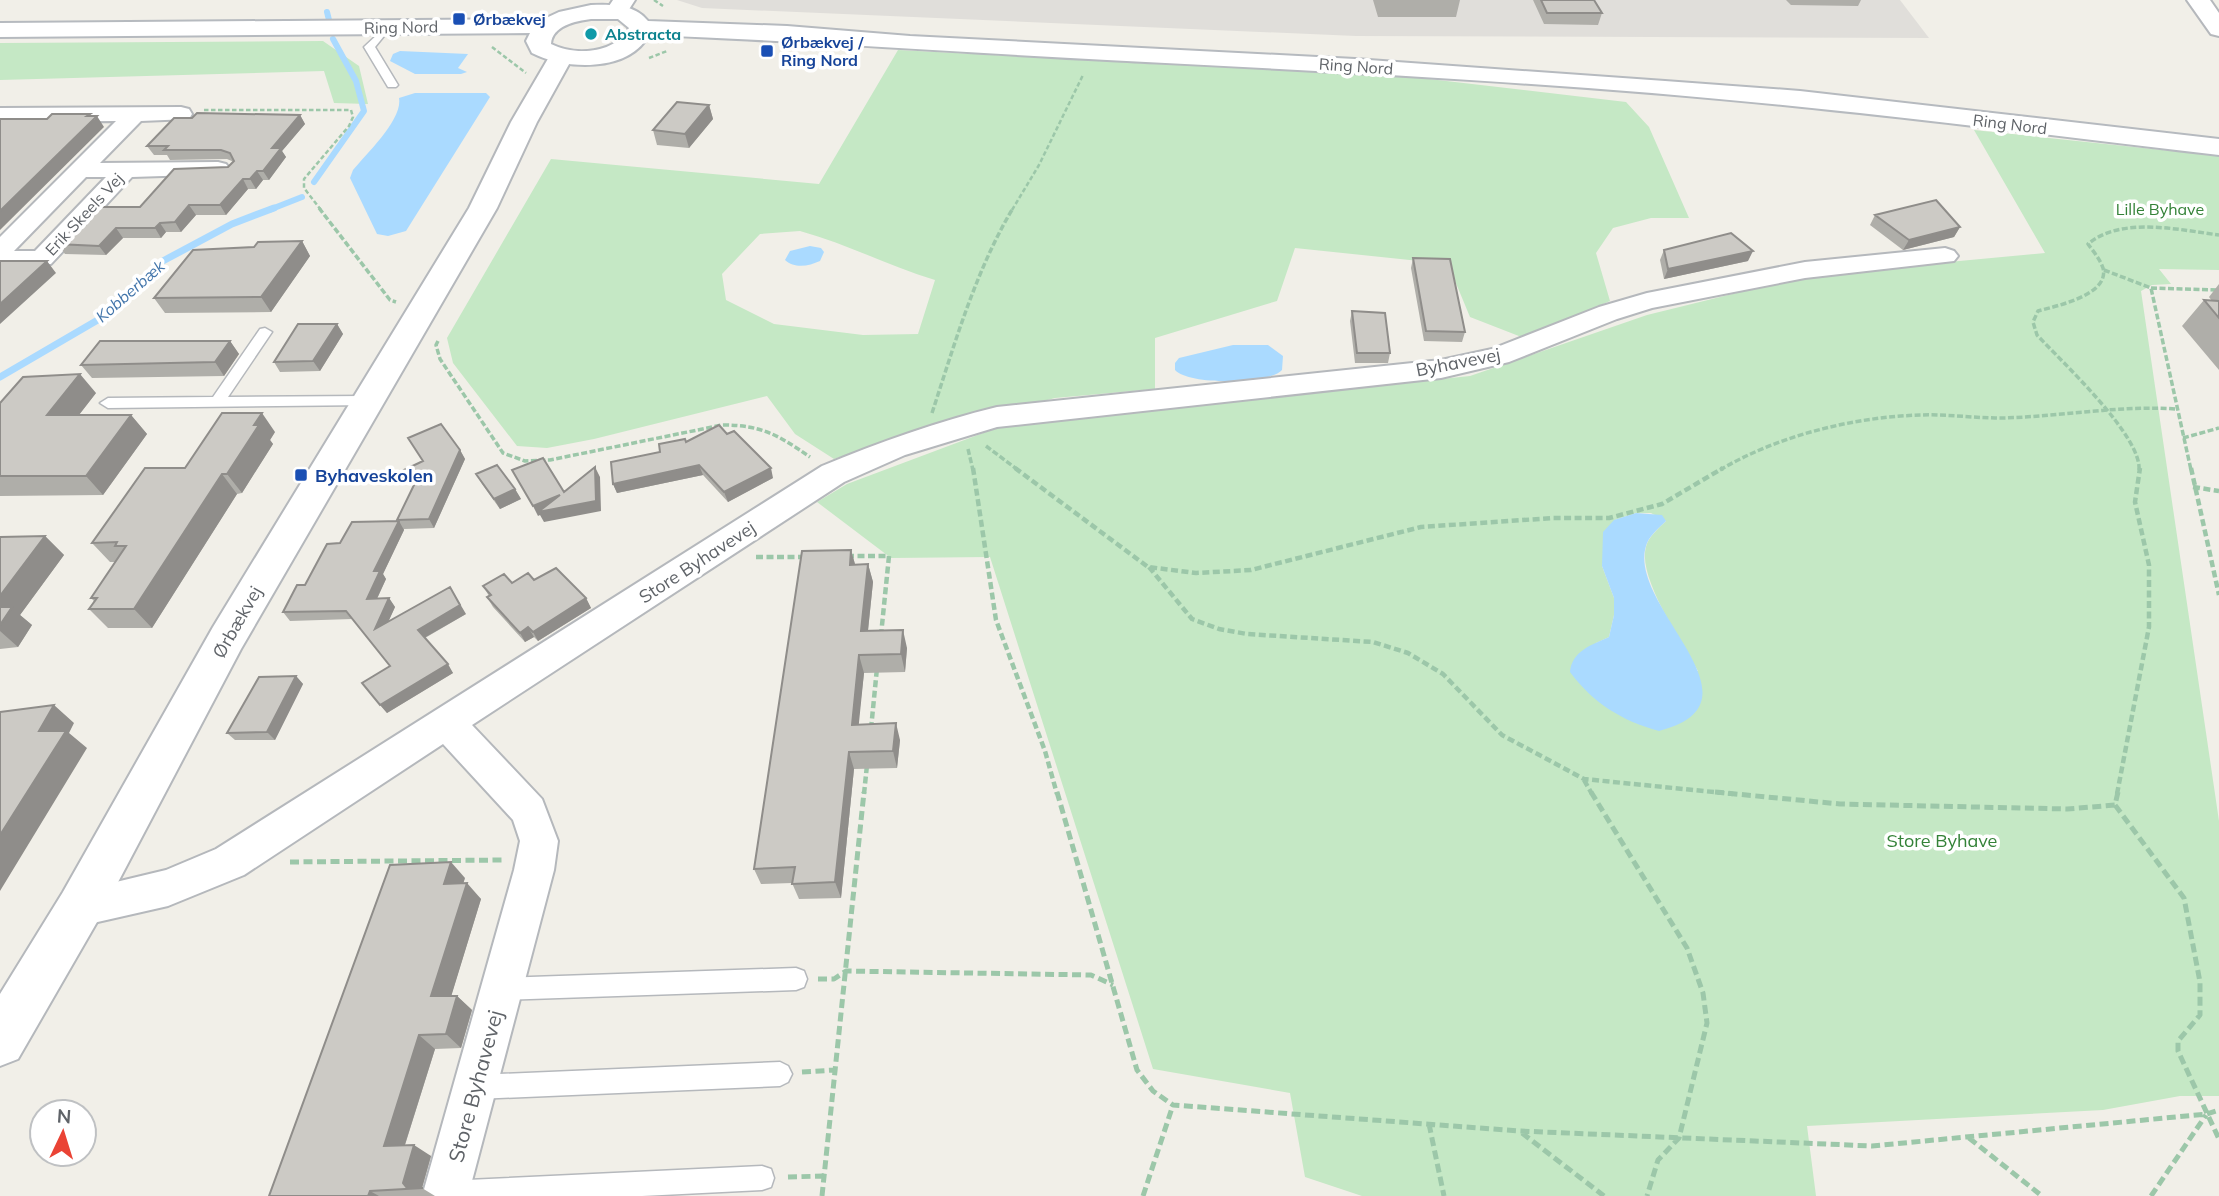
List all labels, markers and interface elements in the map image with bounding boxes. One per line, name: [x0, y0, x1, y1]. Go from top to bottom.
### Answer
place label: Ørbækvej: [473, 9, 546, 29]
marker: Ørbækvej: [451, 11, 467, 27]
street label: Ring Nord: [364, 16, 438, 38]
place label: Abstracta: [605, 24, 681, 44]
marker: Abstracta: [583, 26, 599, 42]
place label: Ørbækvej / Ring Nord: [781, 32, 864, 70]
marker: Ørbækvej / Ring Nord: [759, 43, 775, 59]
street label: Ring Nord: [1318, 53, 1394, 79]
street label: Ring Nord: [1972, 110, 2048, 138]
street label: Erik Skeels Vej: [41, 169, 127, 259]
park label: Lille Byhave: [2116, 199, 2204, 219]
water label: Kobberbæk: [91, 255, 169, 326]
street label: Byhavevej: [1414, 343, 1502, 381]
place label: Byhaveskolen: [315, 464, 433, 487]
marker: Byhaveskolen: [293, 467, 309, 483]
street label: Store Byhavevej: [634, 516, 760, 608]
street label: Ørbækvej: [207, 582, 267, 662]
park label: Store Byhave: [1887, 829, 1997, 852]
street label: Store Byhavevej: [442, 1007, 508, 1165]
north arrow: [28, 1098, 98, 1168]
text: N: [56, 1104, 72, 1129]

